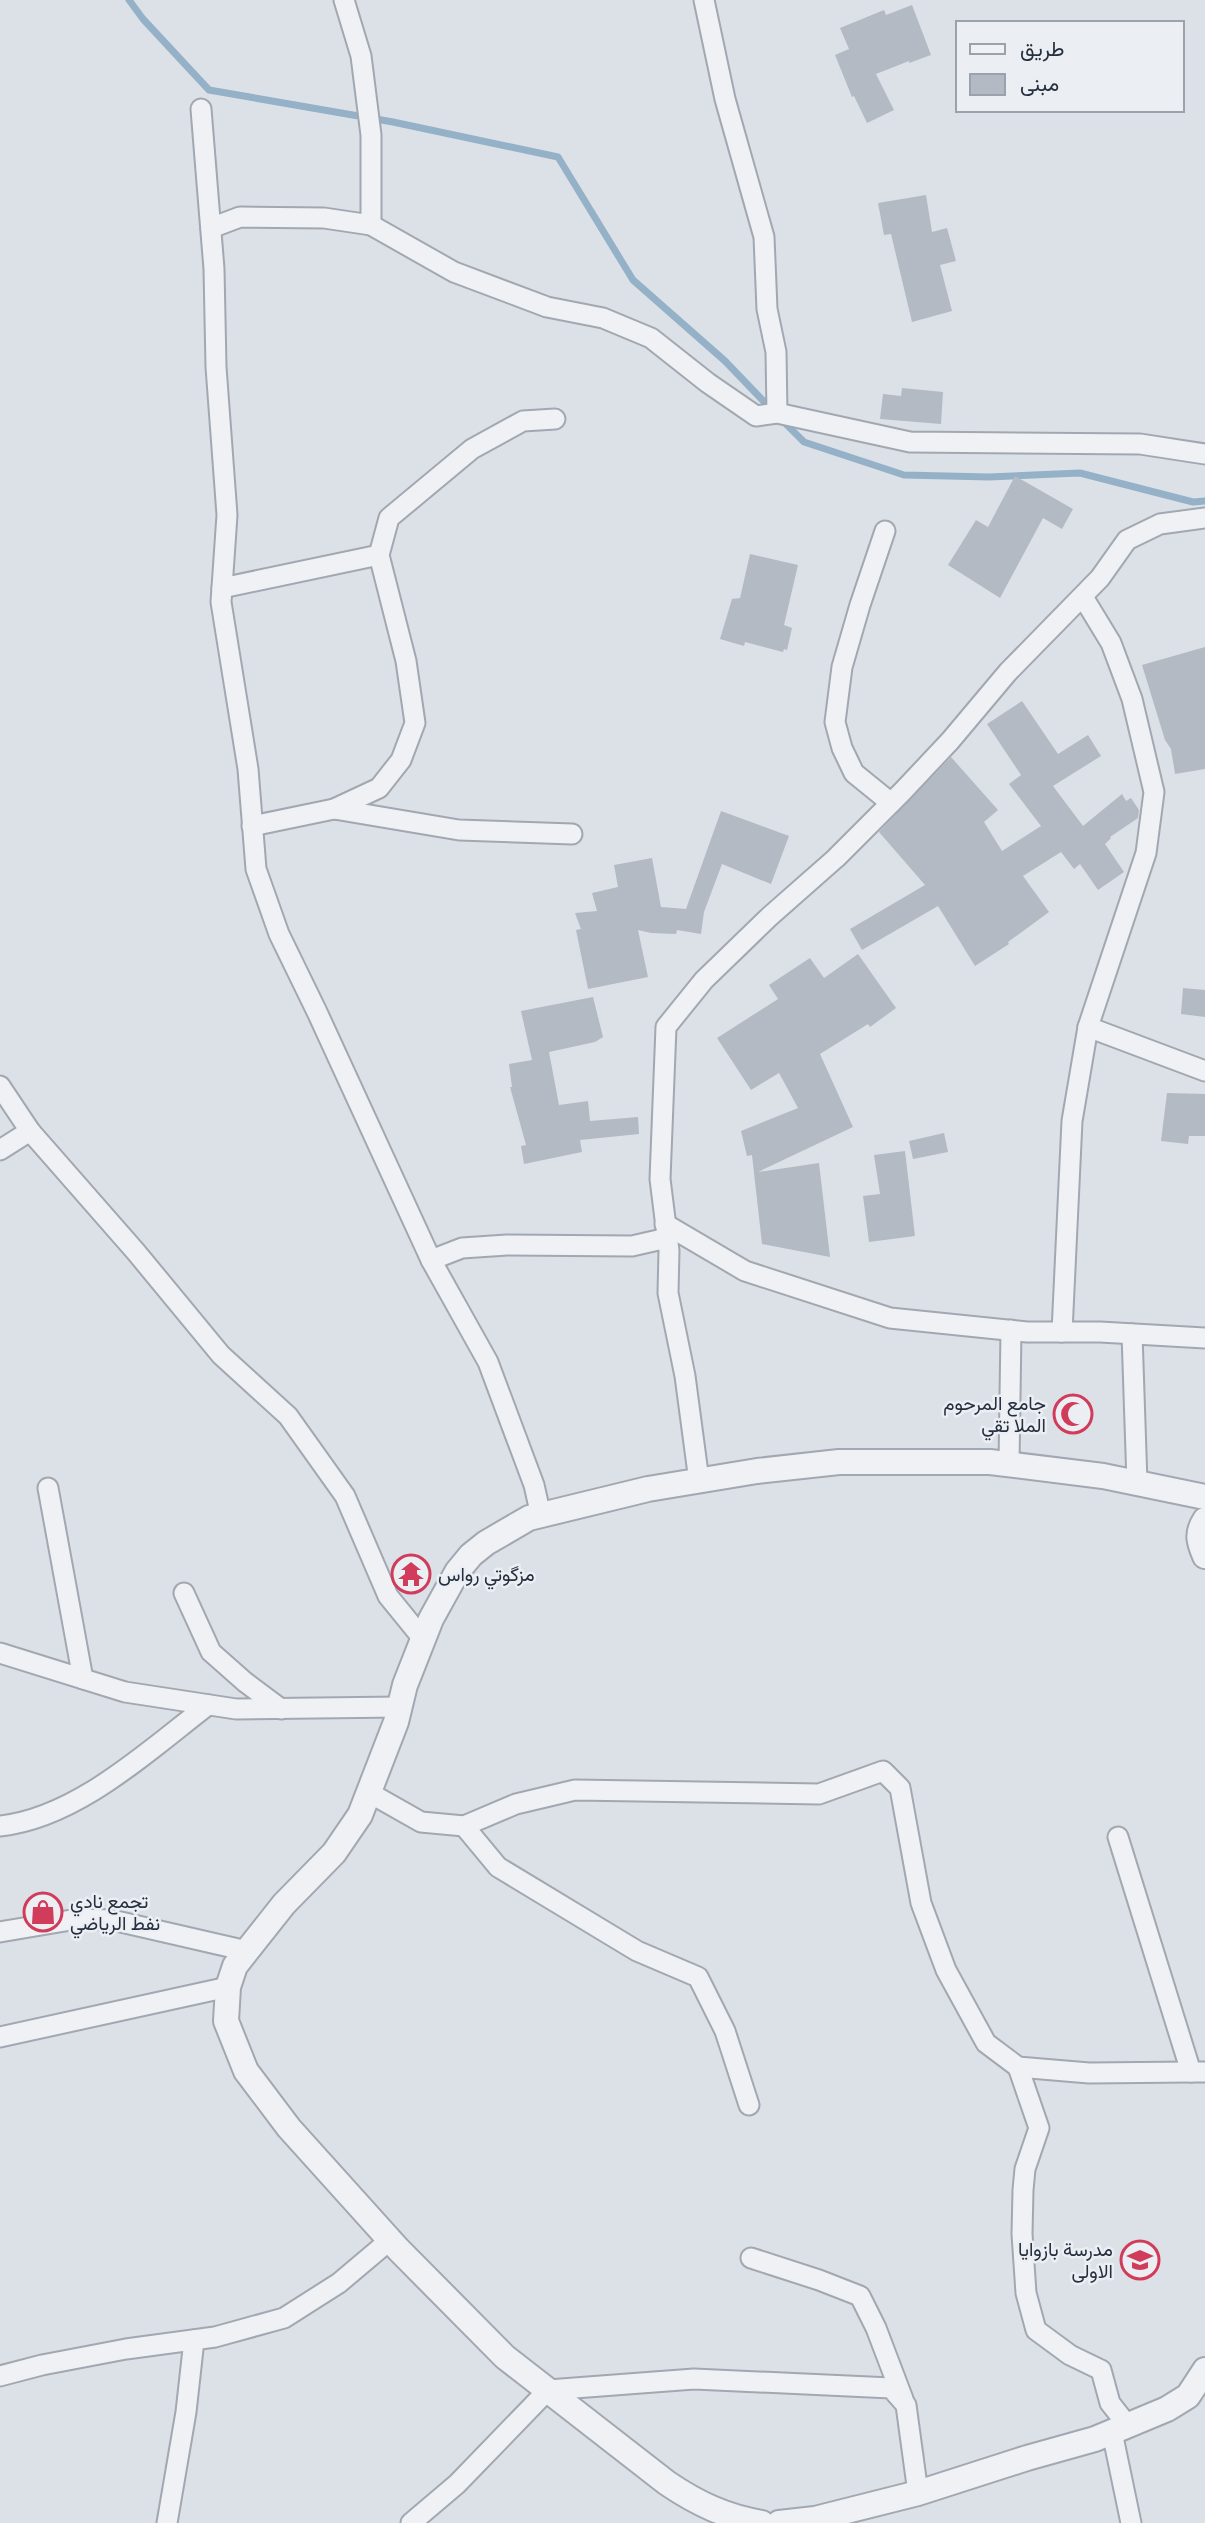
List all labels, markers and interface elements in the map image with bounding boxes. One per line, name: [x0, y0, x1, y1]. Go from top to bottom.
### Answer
legend: [956, 21, 1184, 112]
text: طريق: [1020, 37, 1065, 62]
text: مبنى: [1020, 72, 1059, 96]
place label: جامع المرحوم الملا تقي: [943, 1392, 1046, 1441]
mosque icon: جامع المرحوم الملا تقي: [1052, 1393, 1094, 1435]
temple icon: مزگوتي رواس: [390, 1553, 432, 1595]
place label: مزگوتي رواس: [438, 1563, 535, 1590]
place label: تجمع نادي نفط الرياضي: [70, 1890, 160, 1939]
shop icon: تجمع نادي نفط الرياضي: [22, 1891, 64, 1933]
place label: مدرسة بازوايا الاولى: [1018, 2238, 1113, 2283]
school or university icon: مدرسة بازوايا الاولى: [1119, 2239, 1161, 2281]

